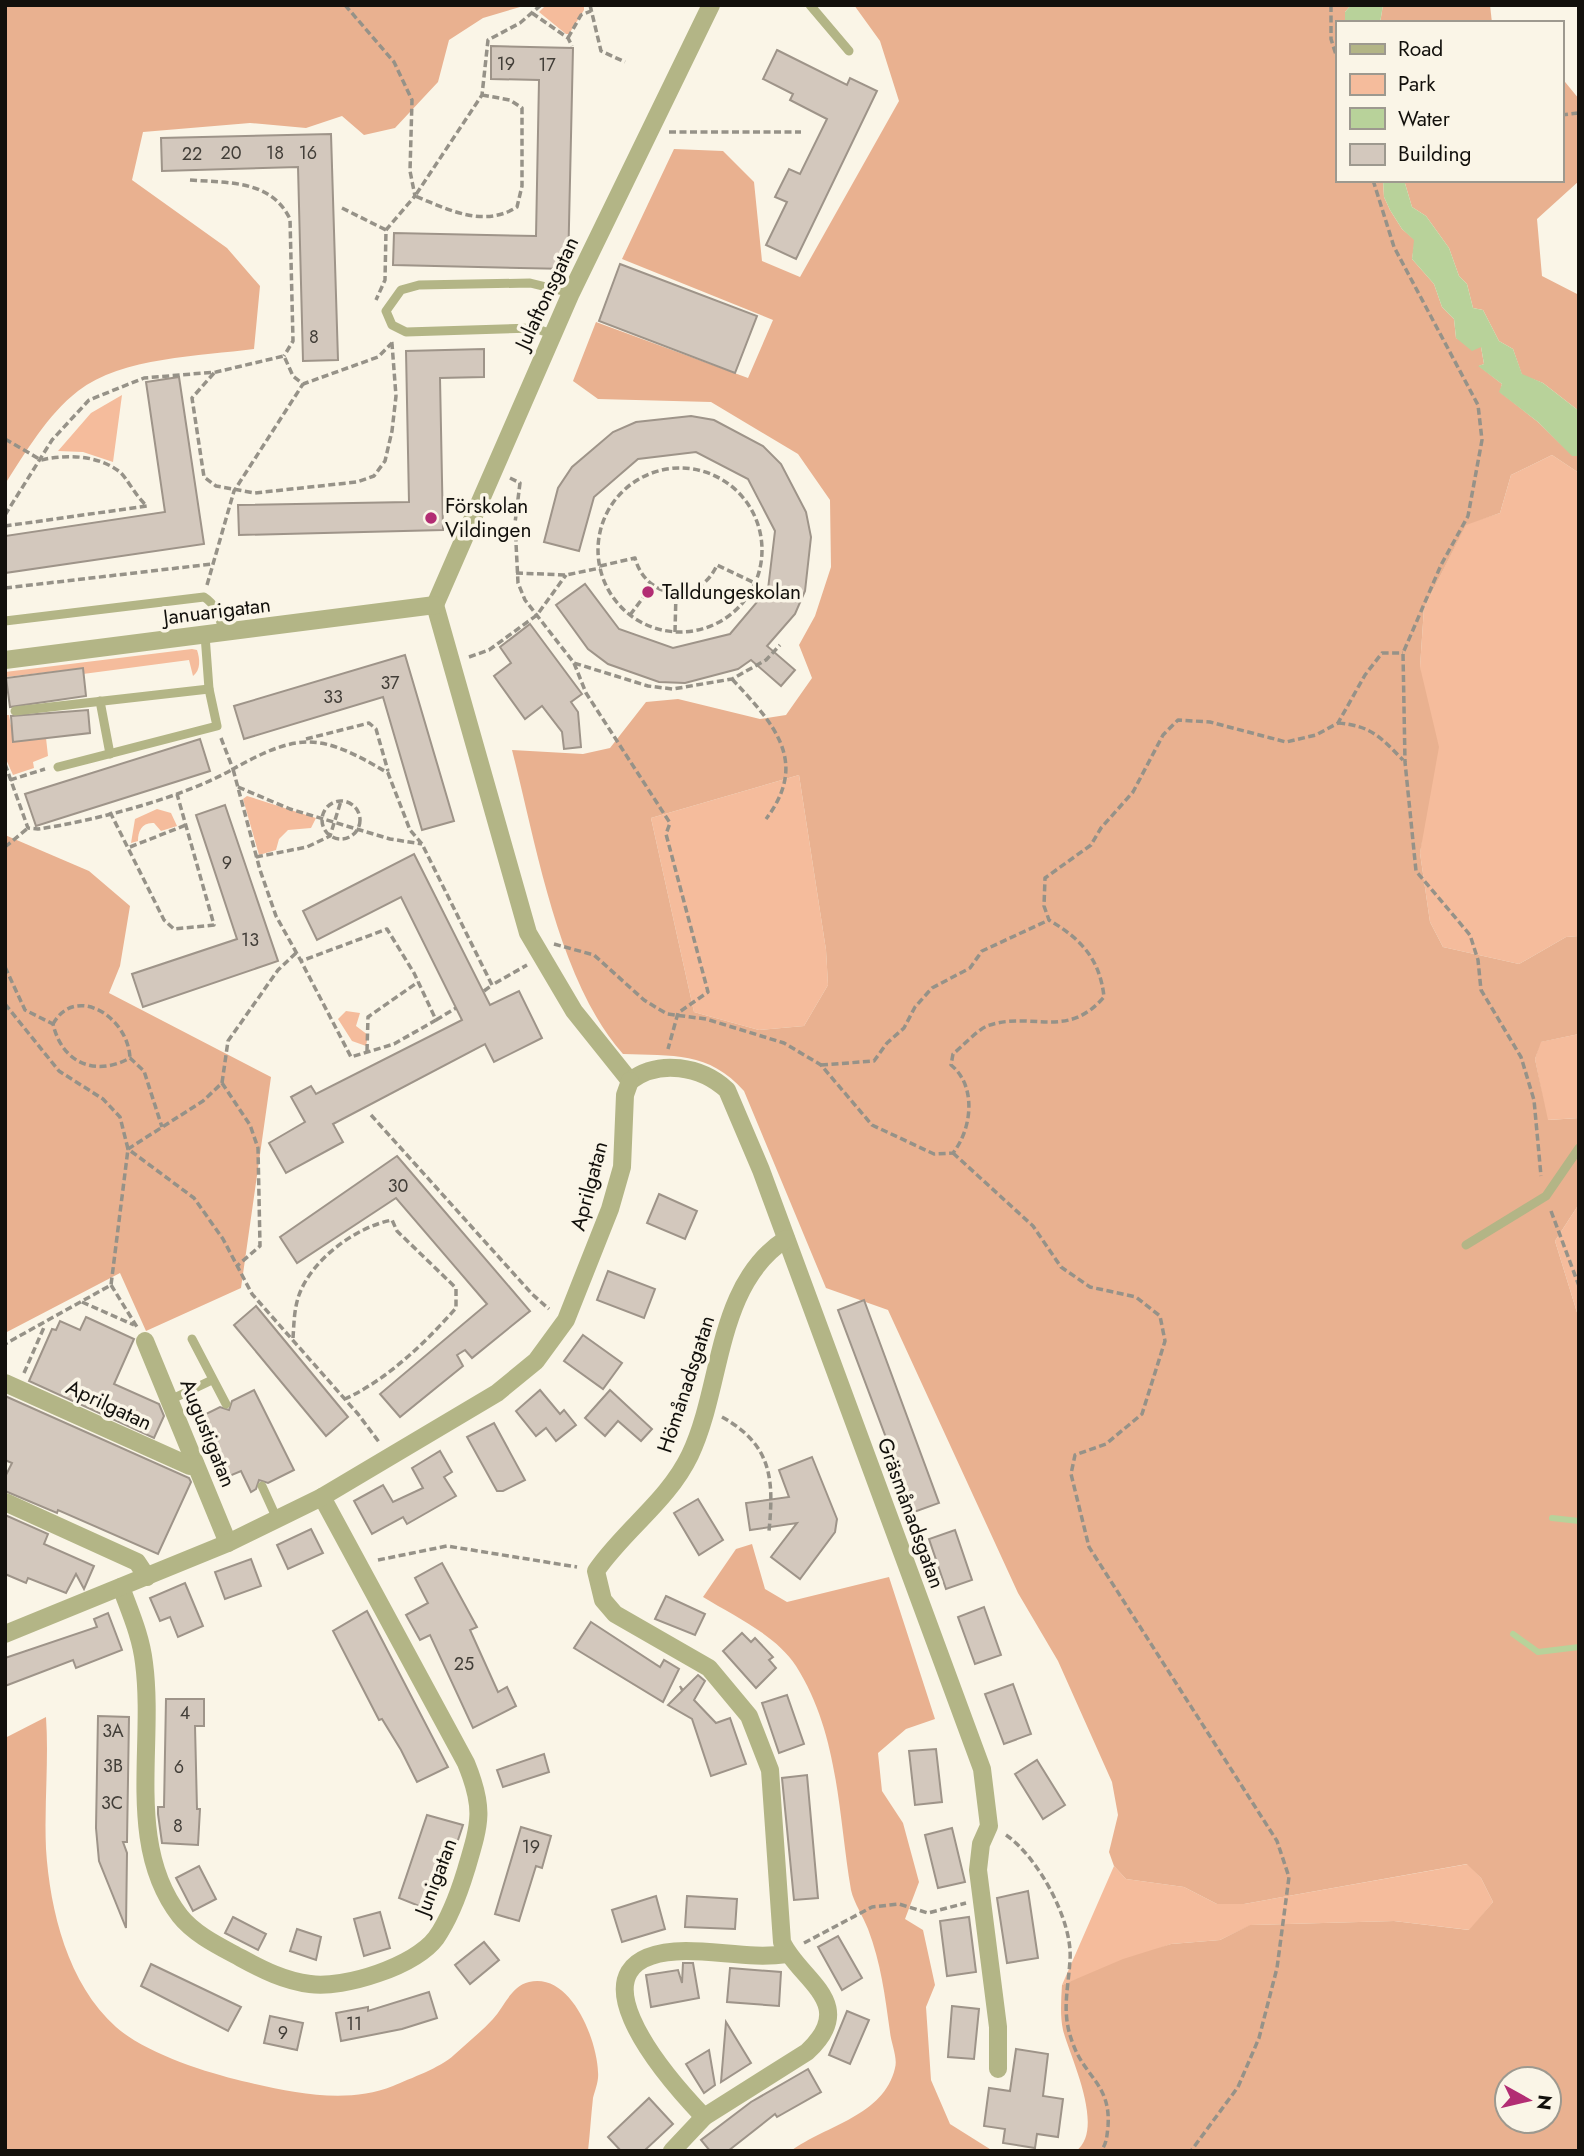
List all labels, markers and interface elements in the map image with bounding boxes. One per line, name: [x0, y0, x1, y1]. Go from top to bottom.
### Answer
legend: [1336, 21, 1563, 182]
text: Road: [1398, 34, 1443, 64]
house number: 19: [497, 51, 515, 77]
house number: 17: [538, 52, 556, 78]
text: Park: [1398, 69, 1436, 99]
text: Water: [1398, 104, 1451, 134]
text: Building: [1398, 139, 1471, 169]
house number: 20: [220, 140, 242, 166]
house number: 18: [266, 140, 284, 166]
house number: 16: [299, 140, 317, 166]
house number: 22: [182, 141, 202, 167]
street label: Julaftonsgatan: [507, 232, 586, 357]
house number: 8: [309, 324, 319, 350]
place label: Förskolan Vildingen: [445, 491, 531, 545]
marker: Förskolan Vildingen: [423, 510, 439, 526]
place label: Talldungeskolan: [662, 577, 801, 607]
marker: Talldungeskolan: [640, 584, 656, 600]
street label: Januarigatan: [158, 590, 273, 633]
house number: 37: [380, 670, 400, 696]
house number: 33: [323, 684, 343, 710]
house number: 9: [222, 850, 232, 876]
house number: 13: [241, 927, 259, 953]
street label: Aprilgatan: [563, 1138, 615, 1234]
house number: 30: [388, 1173, 409, 1199]
street label: Hömånadsgatan: [650, 1311, 722, 1457]
street label: Aprilgatan: [61, 1372, 157, 1438]
street label: Augustigatan: [173, 1374, 243, 1492]
street label: Gräsmånadsgatan: [870, 1433, 952, 1593]
house number: 25: [454, 1651, 474, 1677]
house number: 4: [180, 1700, 190, 1726]
house number: 3A: [102, 1718, 124, 1744]
house number: 3B: [103, 1753, 123, 1779]
house number: 6: [174, 1754, 184, 1780]
house number: 3C: [101, 1790, 123, 1816]
house number: 8: [173, 1813, 183, 1839]
street label: Junigatan: [406, 1834, 464, 1923]
house number: 19: [522, 1834, 540, 1860]
house number: 11: [346, 2011, 362, 2037]
house number: 9: [278, 2020, 288, 2046]
north arrow: [1493, 2065, 1563, 2135]
text: N: [1530, 2093, 1559, 2112]

